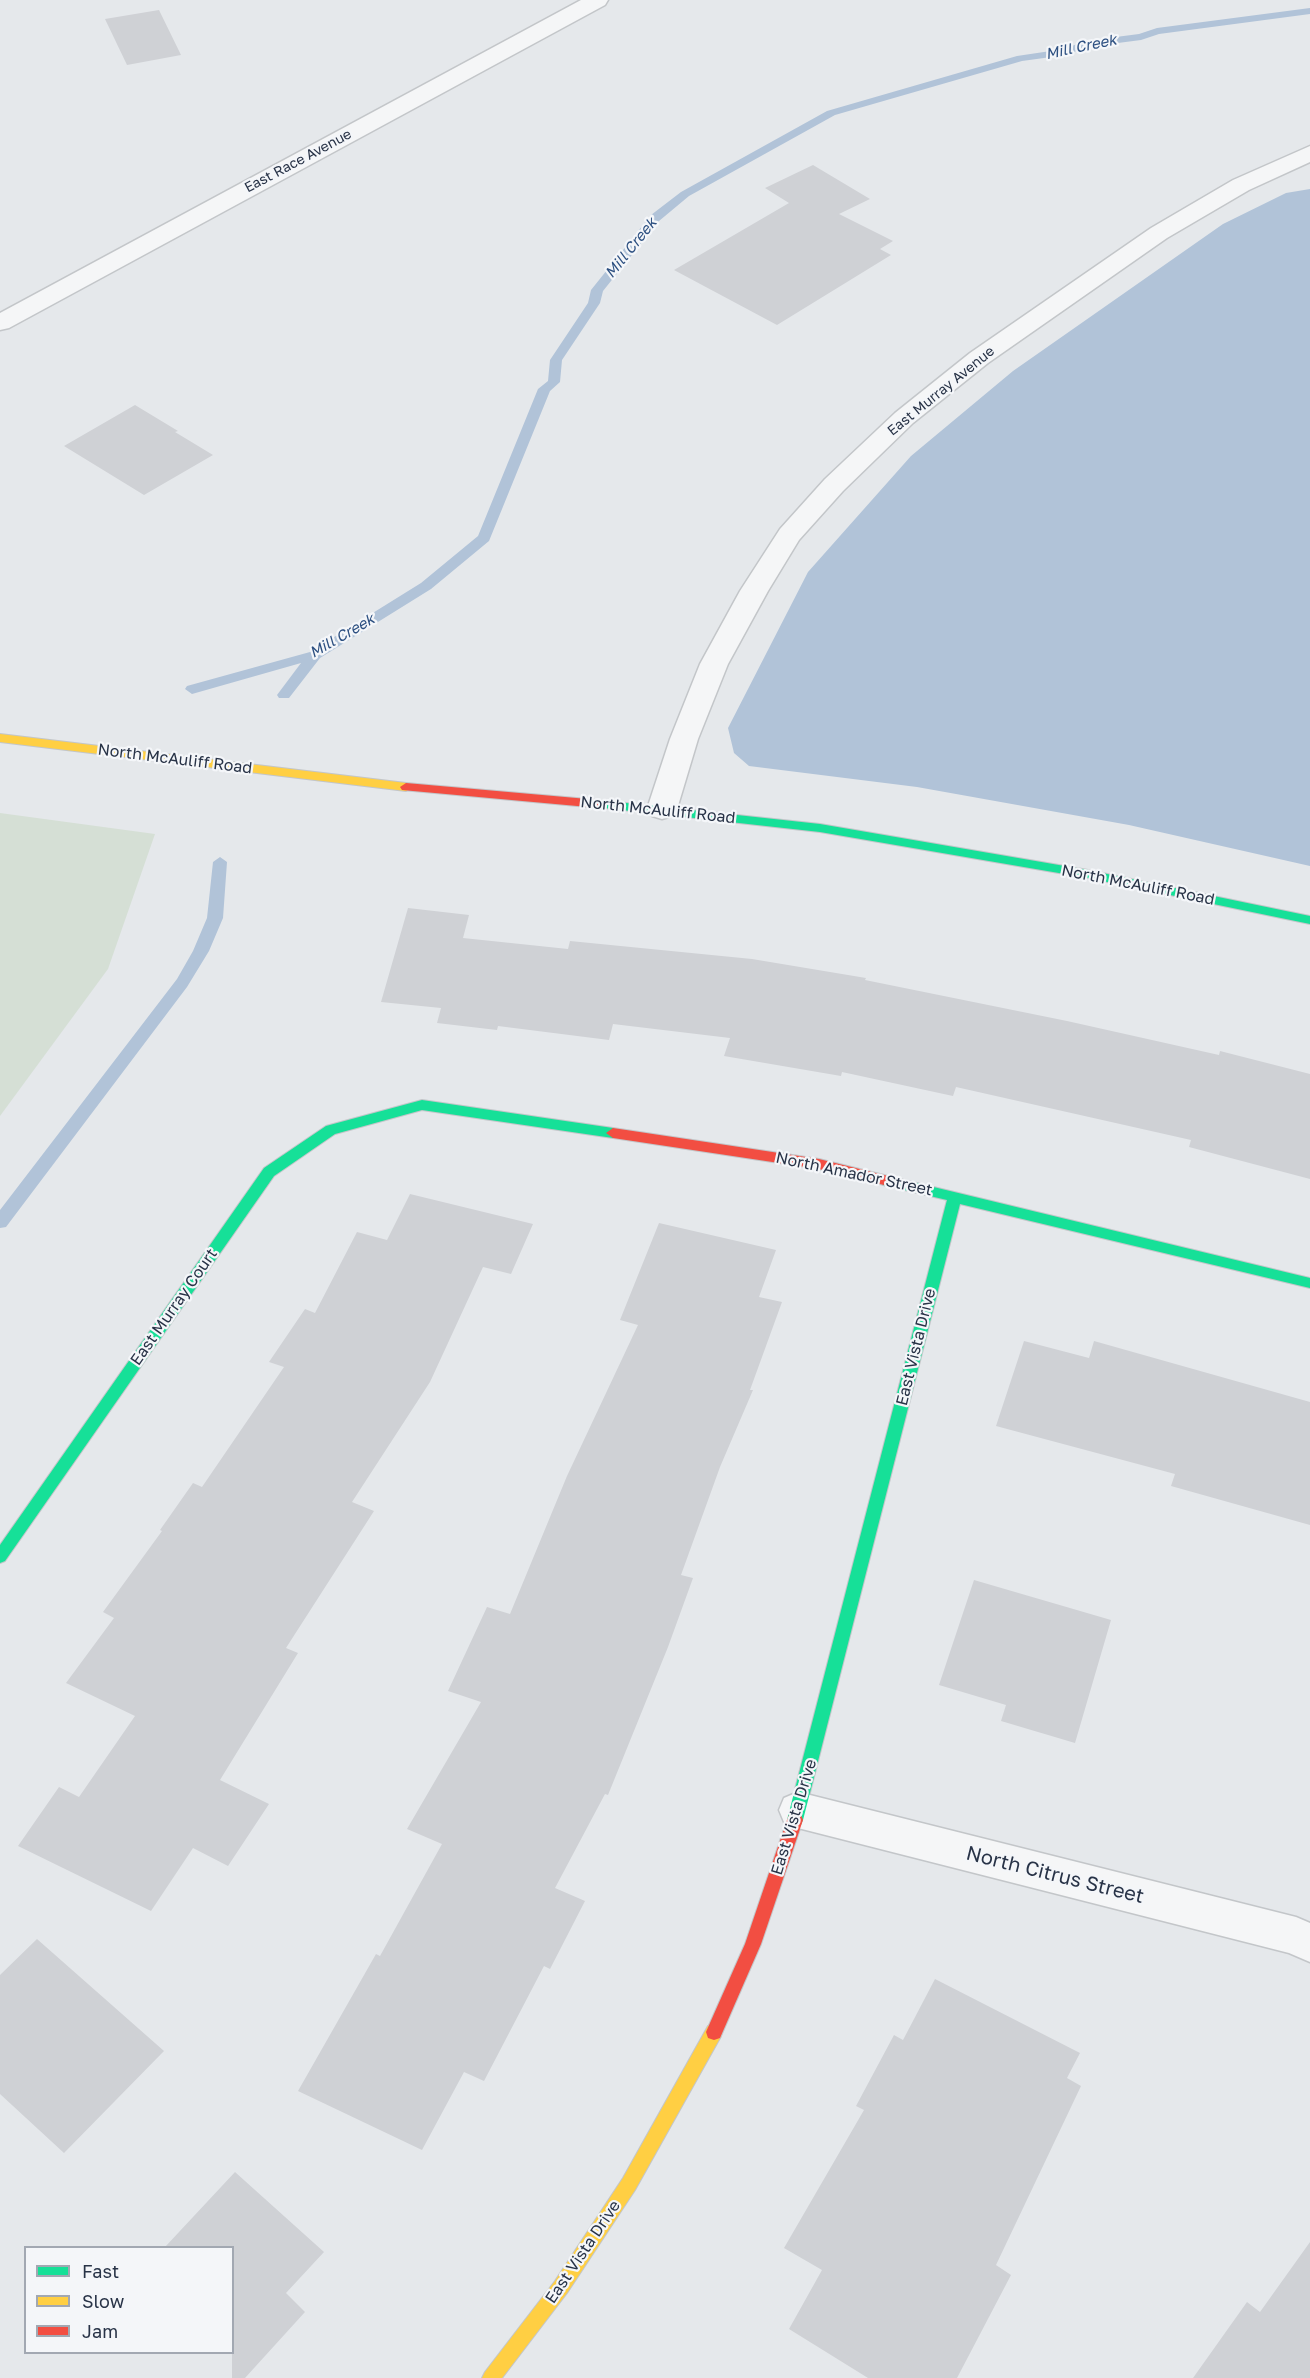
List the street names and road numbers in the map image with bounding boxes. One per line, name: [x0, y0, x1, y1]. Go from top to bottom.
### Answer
street label: East Race Avenue: [242, 126, 354, 196]
street label: East Murray Avenue: [884, 343, 998, 439]
street label: North McAuliff Road: [97, 740, 253, 778]
street label: North McAuliff Road: [580, 792, 736, 828]
street label: North McAuliff Road: [1060, 861, 1216, 909]
street label: North Amador Street: [774, 1148, 934, 1200]
street label: East Murray Court: [127, 1245, 221, 1369]
street label: East Vista Drive: [892, 1286, 940, 1408]
street label: East Vista Drive: [767, 1757, 821, 1877]
street label: North Citrus Street: [964, 1841, 1146, 1909]
street label: East Vista Drive: [541, 2197, 625, 2307]

